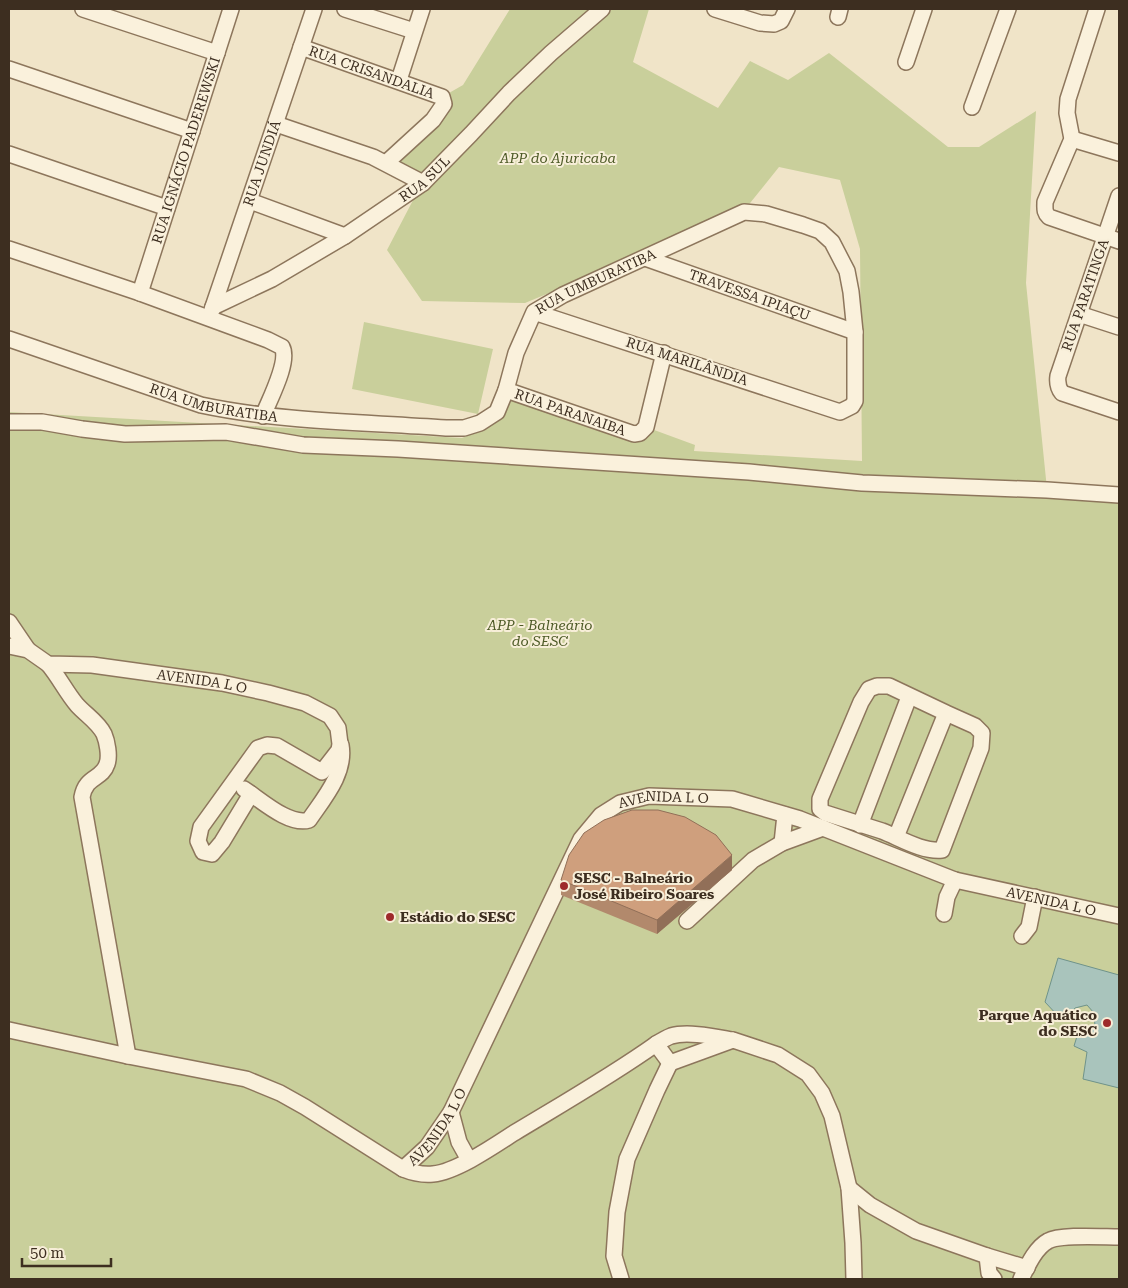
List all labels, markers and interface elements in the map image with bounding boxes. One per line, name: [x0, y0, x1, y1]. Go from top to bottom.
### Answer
street label: RUA CRISANDALIA: [307, 42, 437, 102]
street label: RUA IGNÁCIO PADEREWSKI: [148, 55, 223, 246]
street label: RUA JUNDIÁ: [240, 118, 284, 208]
park label: APP do Ajuricaba: [499, 150, 616, 166]
street label: RUA SUL: [396, 152, 453, 205]
street label: RUA PARATINGA: [1058, 237, 1112, 353]
street label: RUA UMBURATIBA: [533, 246, 658, 317]
street label: TRAVESSA IPIAÇU: [687, 266, 813, 324]
street label: RUA MARILÂNDIA: [624, 334, 750, 388]
street label: RUA UMBURATIBA: [147, 380, 279, 425]
street label: RUA PARANAIBA: [513, 386, 628, 439]
park label: APP - Balneário do SESC: [486, 617, 593, 649]
street label: AVENIDA L O: [156, 666, 249, 696]
street label: AVENIDA L O: [616, 788, 709, 811]
place label: SESC - Balneário José Ribeiro Soares: [574, 870, 714, 902]
marker: SESC - Balneário José Ribeiro Soares: [558, 880, 570, 892]
street label: AVENIDA L O: [1005, 884, 1098, 919]
place label: Estádio do SESC: [400, 909, 515, 925]
marker: Estádio do SESC: [384, 911, 396, 923]
place label: Parque Aquático do SESC: [979, 1007, 1097, 1039]
marker: Parque Aquático do SESC: [1101, 1017, 1113, 1029]
street label: AVENIDA L O: [404, 1085, 469, 1169]
scale bar: [22, 1236, 111, 1268]
text: 50 m: [30, 1244, 65, 1262]

